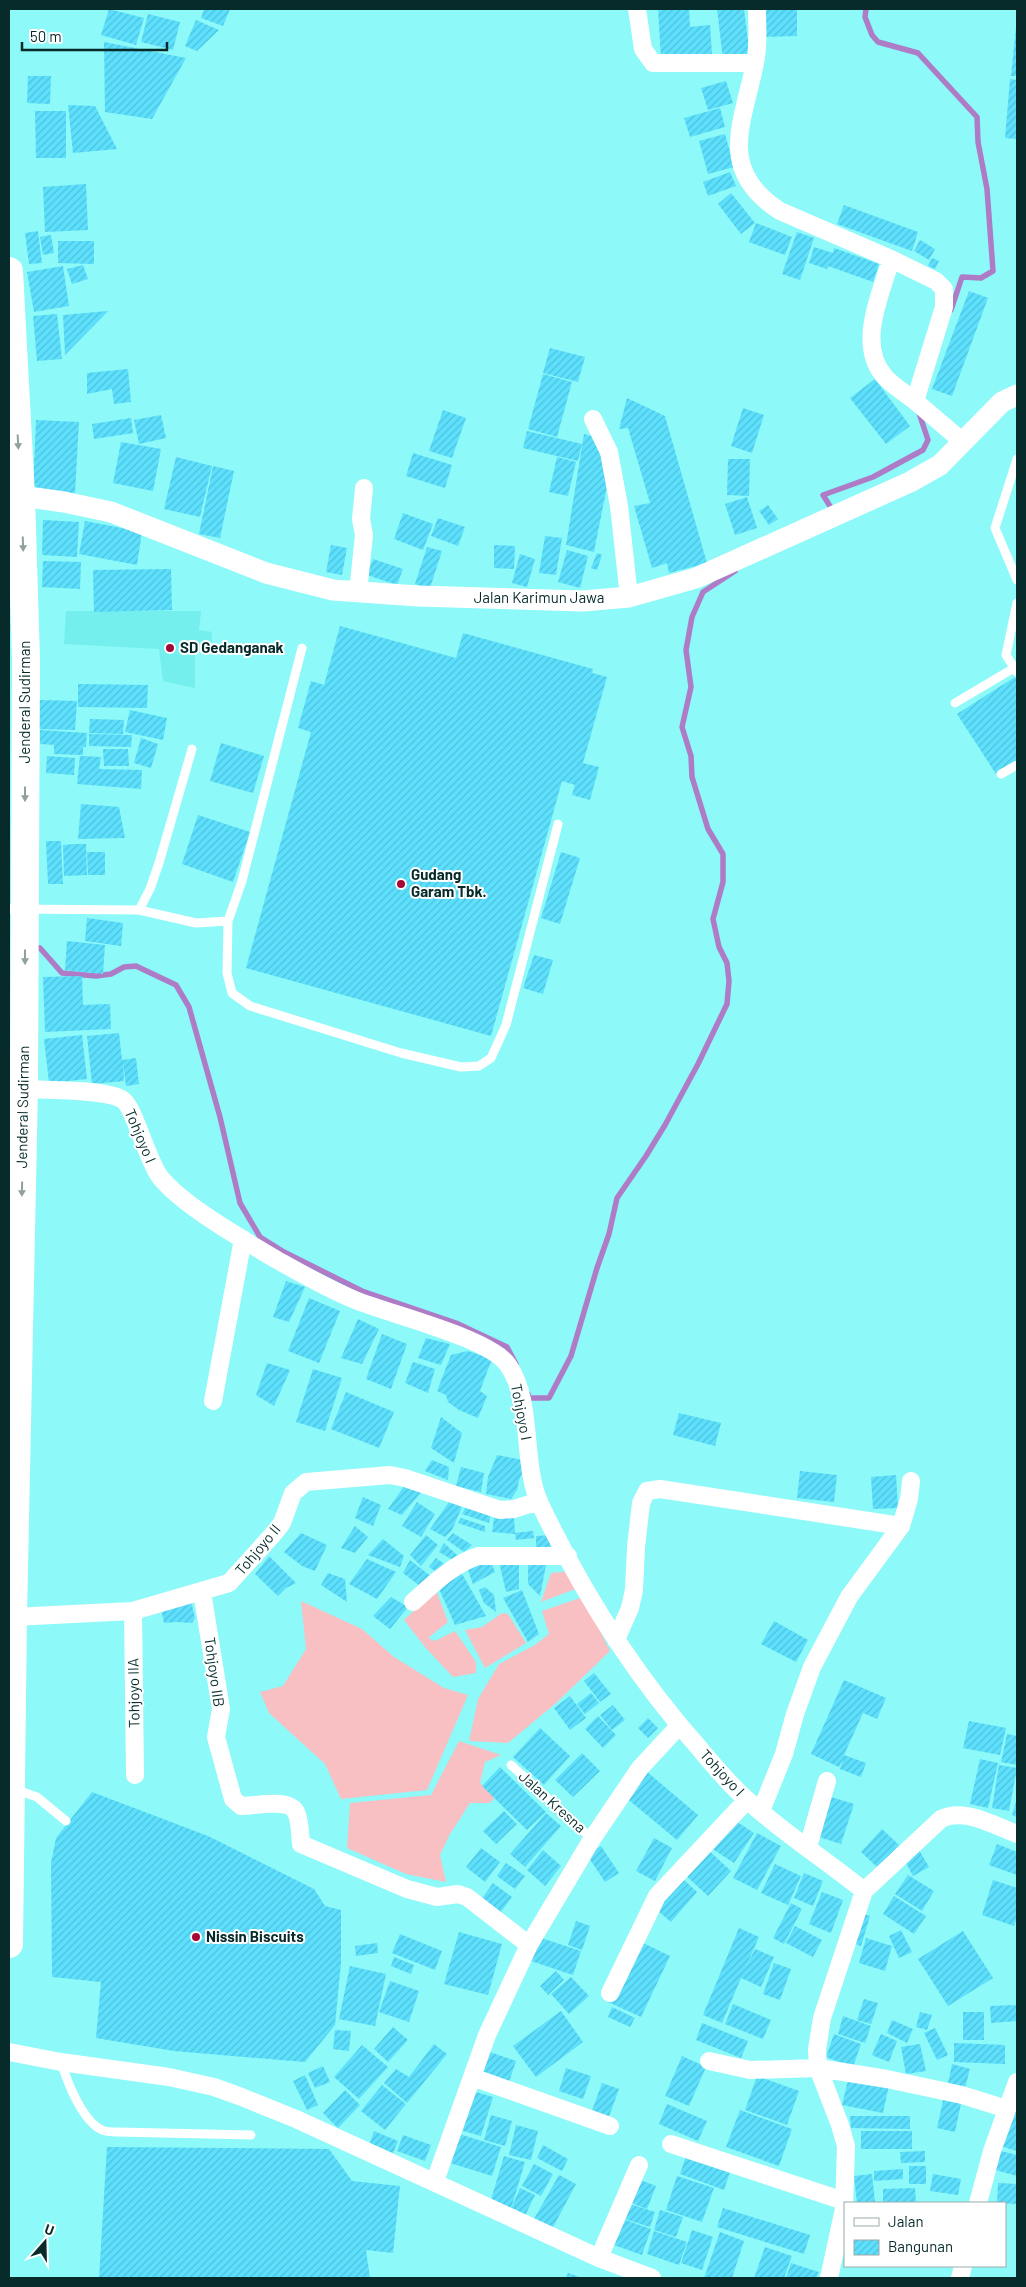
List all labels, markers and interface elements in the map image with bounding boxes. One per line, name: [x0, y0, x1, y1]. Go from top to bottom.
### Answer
scale bar: [22, 20, 168, 52]
text: 50 m: [30, 27, 62, 45]
one-way arrow: [15, 435, 23, 451]
one-way arrow: [19, 537, 27, 553]
street label: Jalan Karimun Jawa: [474, 588, 604, 606]
place label: SD Gedanganak: [180, 638, 284, 656]
street label: Jenderal Sudirman: [15, 641, 33, 763]
marker: SD Gedanganak: [164, 642, 176, 654]
one-way arrow: [21, 787, 29, 803]
place label: Gudang Garam Tbk.: [411, 865, 486, 900]
marker: Gudang Garam Tbk.: [395, 878, 407, 890]
one-way arrow: [21, 949, 29, 965]
street label: Jenderal Sudirman: [12, 1045, 32, 1169]
street label: Tohjoyo I: [121, 1106, 160, 1165]
one-way arrow: [18, 1182, 26, 1198]
street label: Tohjoyo I: [508, 1382, 536, 1442]
street label: Tohjoyo II: [231, 1520, 284, 1578]
street label: Tohjoyo IIB: [201, 1636, 229, 1708]
street label: Tohjoyo IIA: [123, 1658, 143, 1728]
street label: Tohjoyo I: [697, 1745, 749, 1799]
street label: Jalan Kresna: [515, 1766, 590, 1836]
place label: Nissin Biscuits: [206, 1927, 304, 1945]
marker: Nissin Biscuits: [190, 1931, 202, 1943]
legend: [844, 2202, 1006, 2267]
text: Jalan: [888, 2212, 924, 2230]
north arrow: [20, 2217, 70, 2267]
text: U: [43, 2220, 57, 2239]
text: Bangunan: [888, 2237, 953, 2255]

